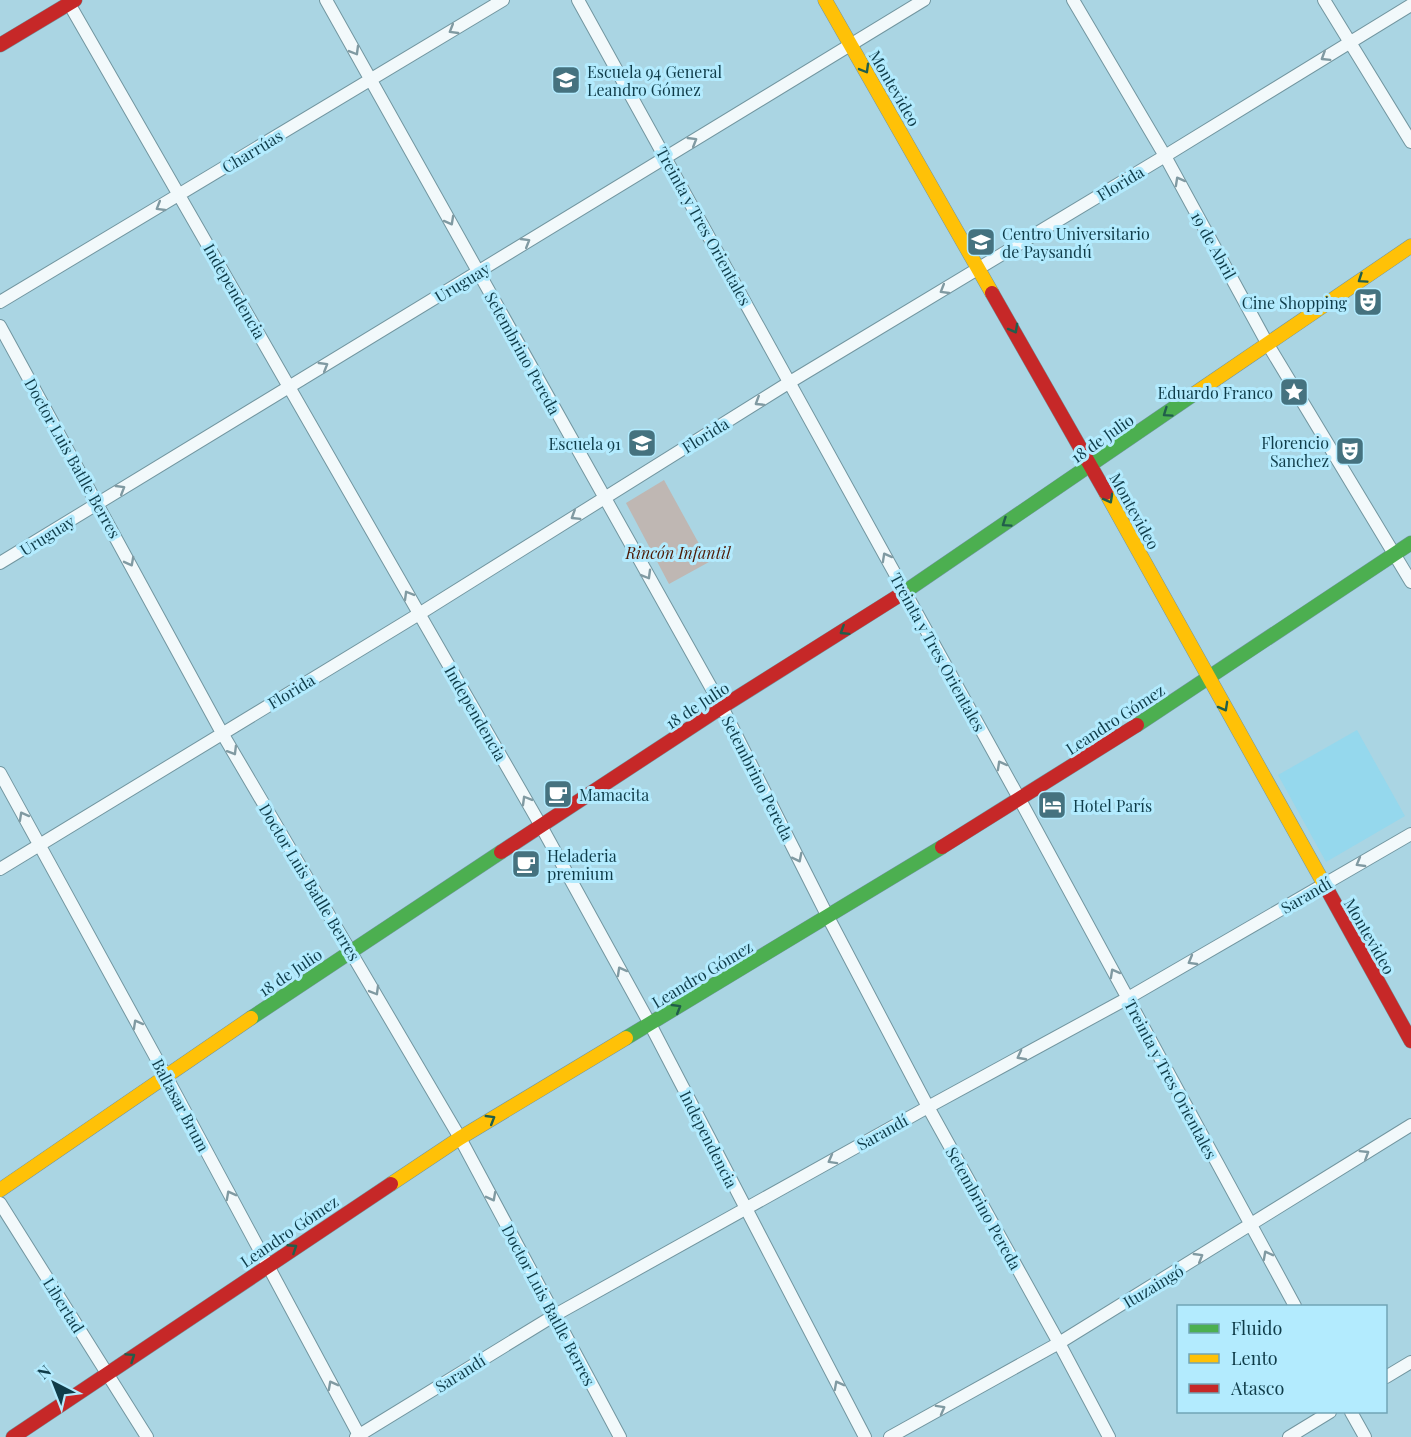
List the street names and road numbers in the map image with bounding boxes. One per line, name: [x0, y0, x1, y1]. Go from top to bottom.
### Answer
street label: Montevideo: [865, 46, 925, 130]
street label: Charrúas: [218, 125, 286, 177]
street label: Treinta y Tres Orientales: [652, 143, 756, 309]
street label: Florida: [1093, 161, 1147, 205]
street label: 19 de Abril: [1187, 207, 1241, 283]
street label: Independencia: [199, 240, 271, 342]
street label: Uruguay: [431, 257, 493, 307]
street label: Setembrino Pereda: [481, 288, 565, 418]
street label: Doctor Luis Batlle Berres: [20, 374, 126, 542]
street label: 18 de Julio: [1067, 409, 1138, 467]
street label: Florida: [678, 413, 732, 457]
street label: Montevideo: [1105, 469, 1165, 553]
street label: Uruguay: [16, 510, 78, 560]
street label: Treinta y Tres Orientales: [886, 569, 990, 735]
street label: Independencia: [440, 662, 512, 764]
street label: Florida: [264, 669, 318, 713]
street label: 18 de Julio: [661, 676, 733, 733]
street label: Leandro Gómez: [1062, 679, 1169, 759]
street label: Setembrino Pereda: [717, 712, 799, 844]
street label: Doctor Luis Batlle Berres: [255, 800, 365, 964]
street label: Sarandí: [1277, 872, 1335, 918]
street label: Montevideo: [1340, 894, 1400, 978]
street label: Leandro Gómez: [648, 935, 757, 1012]
street label: 18 de Julio: [254, 943, 326, 1001]
street label: Treinta y Tres Orientales: [1120, 996, 1222, 1162]
street label: Baltasar Brum: [148, 1055, 214, 1155]
street label: Independencia: [675, 1087, 743, 1191]
street label: Sarandí: [853, 1109, 912, 1155]
street label: Setembrino Pereda: [942, 1143, 1026, 1273]
street label: Leandro Gómez: [236, 1190, 342, 1272]
street label: Doctor Luis Batlle Berres: [498, 1221, 600, 1389]
street label: Ituzaingó: [1119, 1260, 1187, 1312]
street label: Libertad: [39, 1273, 89, 1337]
street label: Sarandí: [431, 1349, 489, 1397]

